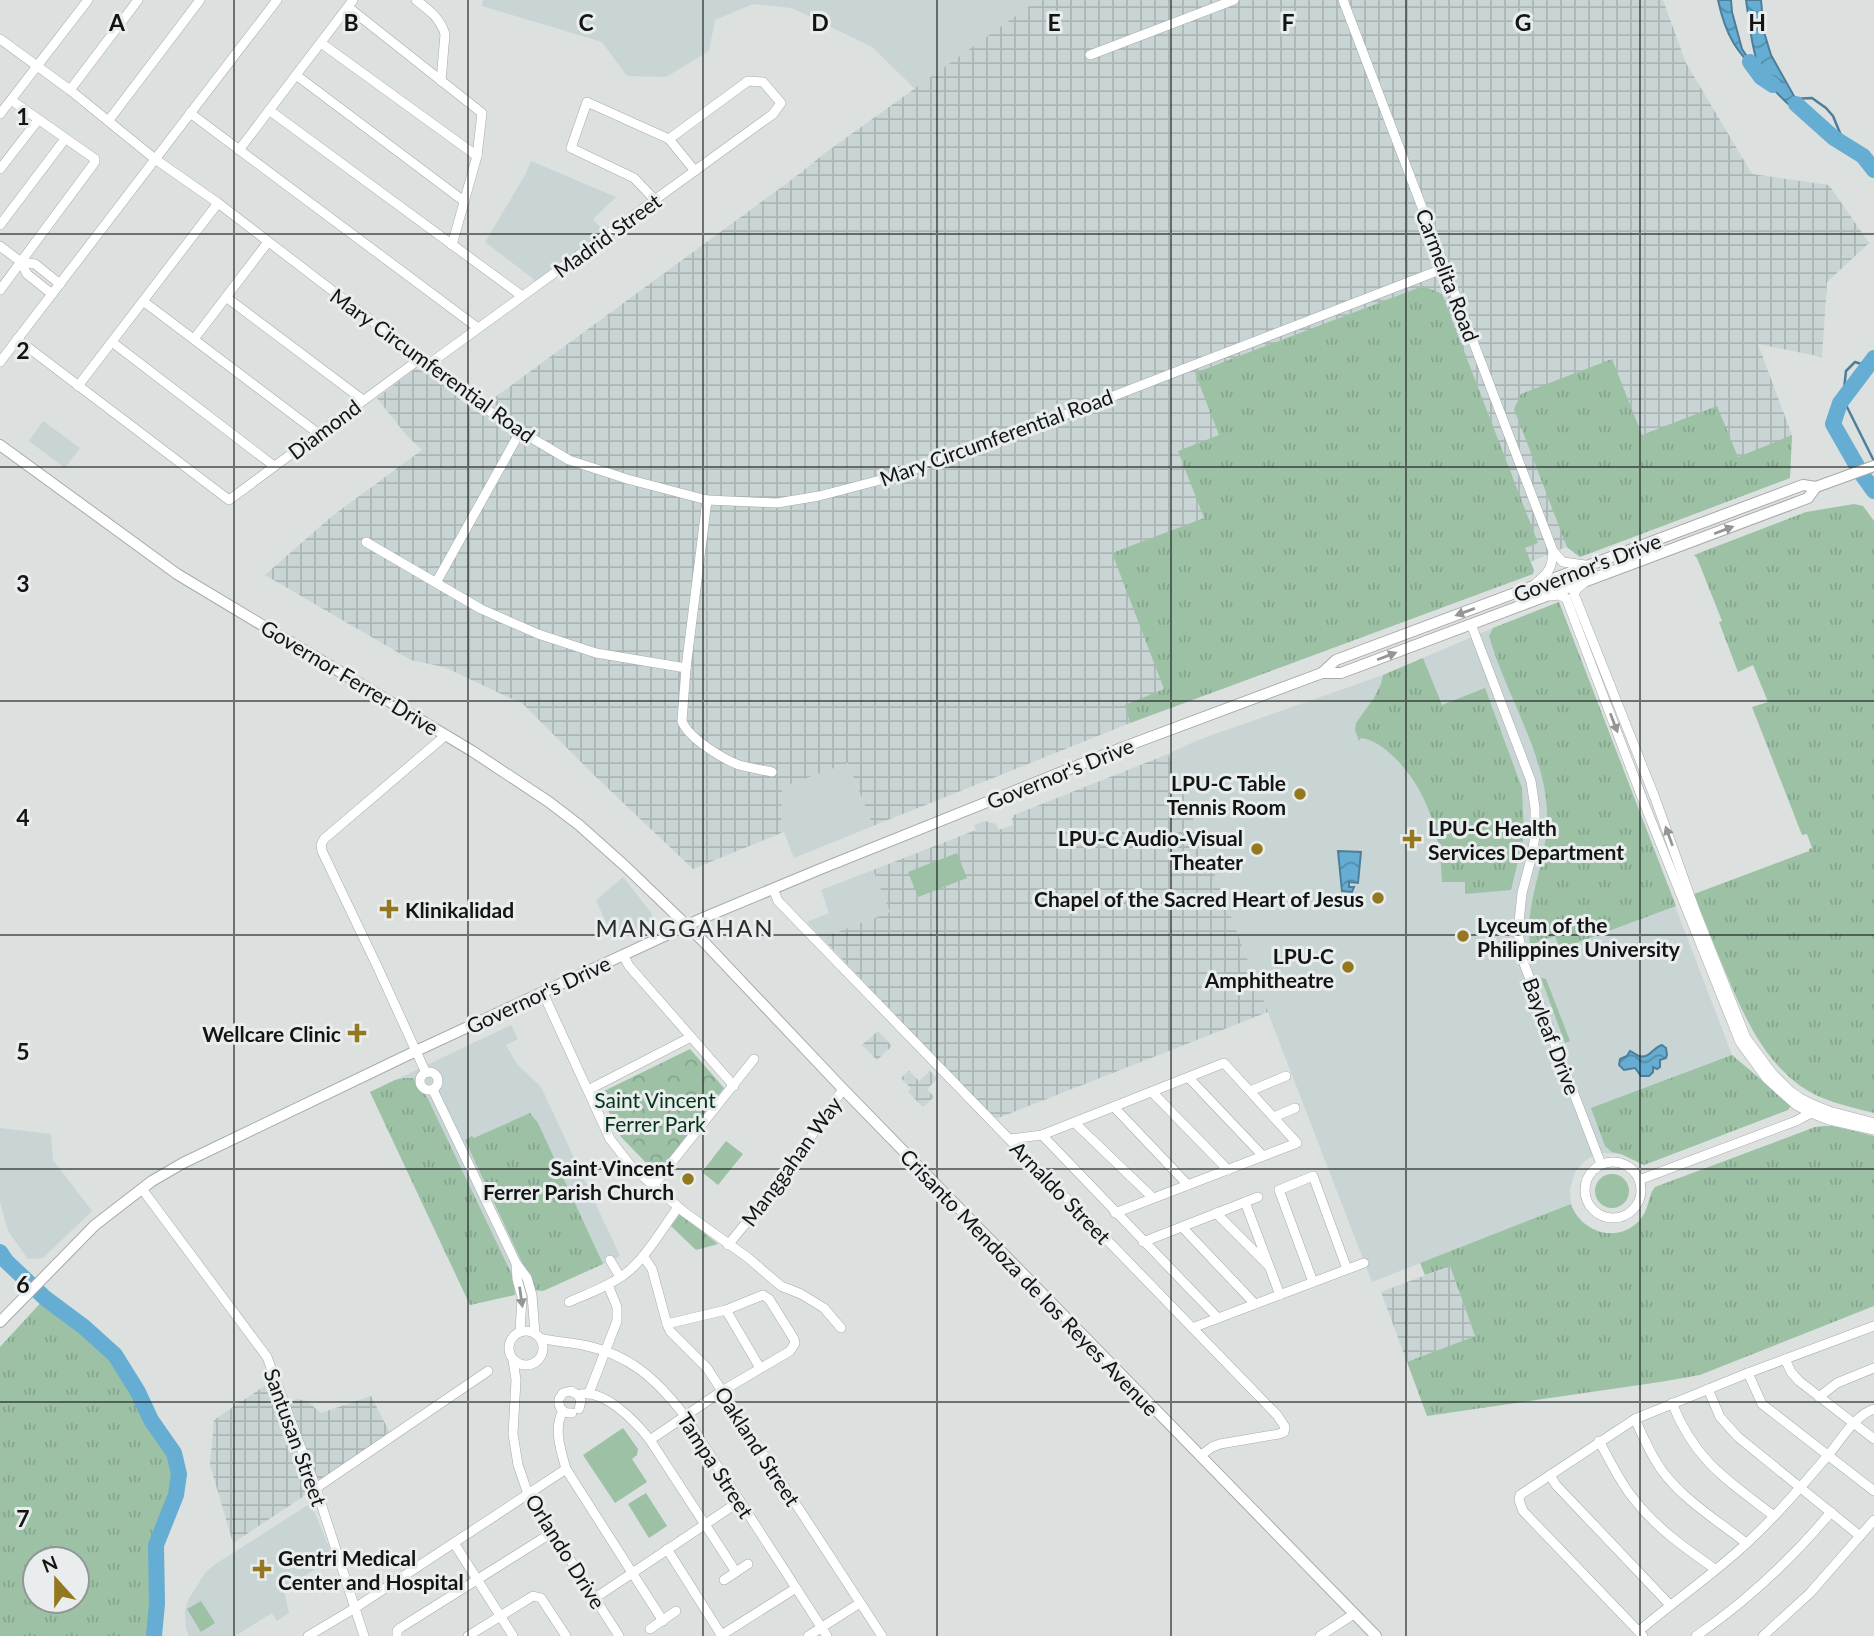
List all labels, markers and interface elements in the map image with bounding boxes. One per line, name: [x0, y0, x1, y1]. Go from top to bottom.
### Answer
text: A: [108, 8, 126, 36]
text: B: [343, 8, 359, 36]
text: C: [578, 8, 594, 36]
text: D: [811, 8, 829, 36]
text: E: [1047, 8, 1061, 36]
text: F: [1281, 8, 1295, 36]
text: G: [1515, 8, 1531, 36]
text: H: [1748, 8, 1766, 36]
text: 1: [16, 102, 30, 130]
street label: Madrid Street: [548, 187, 666, 282]
street label: Carmelita Road: [1411, 205, 1485, 345]
street label: Mary Circumferential Road: [326, 282, 540, 448]
text: 2: [16, 336, 30, 364]
street label: Mary Circumferential Road: [876, 383, 1116, 491]
street label: Diamond: [283, 394, 365, 464]
one-way arrow: [1713, 524, 1734, 535]
street label: Governor's Drive: [1510, 527, 1664, 607]
text: 3: [16, 569, 30, 597]
one-way arrow: [1454, 607, 1475, 618]
street label: Governor Ferrer Drive: [257, 614, 443, 740]
one-way arrow: [1376, 650, 1397, 661]
one-way arrow: [1609, 712, 1620, 733]
street label: Governor's Drive: [983, 732, 1137, 814]
place label: LPU-C Table Tennis Room: [1167, 770, 1286, 819]
marker: LPU-C Table Tennis Room: [1292, 786, 1308, 802]
text: 4: [16, 803, 30, 831]
place label: LPU-C Health Services Department: [1428, 815, 1624, 864]
place label: LPU-C Audio-Visual Theater: [1058, 825, 1243, 874]
one-way arrow: [1663, 826, 1674, 847]
marker: LPU-C Health Services Department: [1402, 829, 1422, 849]
marker: LPU-C Audio-Visual Theater: [1249, 841, 1265, 857]
place label: Chapel of the Sacred Heart of Jesus: [1034, 886, 1364, 911]
marker: Chapel of the Sacred Heart of Jesus: [1370, 890, 1386, 906]
place label: Klinikalidad: [405, 897, 514, 922]
marker: Klinikalidad: [379, 899, 399, 919]
place label: Lyceum of the Philippines University: [1477, 912, 1681, 961]
district label: MANGGAHAN: [596, 913, 774, 942]
marker: Lyceum of the Philippines University: [1455, 928, 1471, 944]
place label: LPU-C Amphitheatre: [1204, 943, 1334, 992]
street label: Governor's Drive: [462, 950, 614, 1038]
marker: LPU-C Amphitheatre: [1340, 959, 1356, 975]
street label: Bayleaf Drive: [1518, 974, 1586, 1098]
place label: Wellcare Clinic: [202, 1021, 341, 1046]
marker: Wellcare Clinic: [347, 1023, 367, 1043]
text: 5: [16, 1037, 30, 1065]
park label: Saint Vincent Ferrer Park: [594, 1087, 716, 1136]
street label: Manggahan Way: [736, 1091, 847, 1231]
street label: Arnaldo Street: [1006, 1135, 1117, 1249]
street label: Crisanto Mendoza de los Reyes Avenue: [896, 1143, 1164, 1421]
place label: Saint Vincent Ferrer Parish Church: [483, 1155, 674, 1204]
marker: Saint Vincent Ferrer Parish Church: [680, 1171, 696, 1187]
text: 6: [16, 1270, 30, 1298]
one-way arrow: [515, 1286, 526, 1308]
street label: Santusan Street: [260, 1365, 333, 1510]
street label: Oakland Street: [710, 1382, 806, 1511]
street label: Tampa Street: [673, 1408, 760, 1523]
street label: Orlando Drive: [521, 1489, 611, 1613]
text: 7: [16, 1504, 30, 1532]
north arrow: [21, 1545, 91, 1615]
place label: Gentri Medical Center and Hospital: [278, 1545, 464, 1594]
text: N: [39, 1550, 61, 1577]
marker: Gentri Medical Center and Hospital: [252, 1559, 272, 1579]

